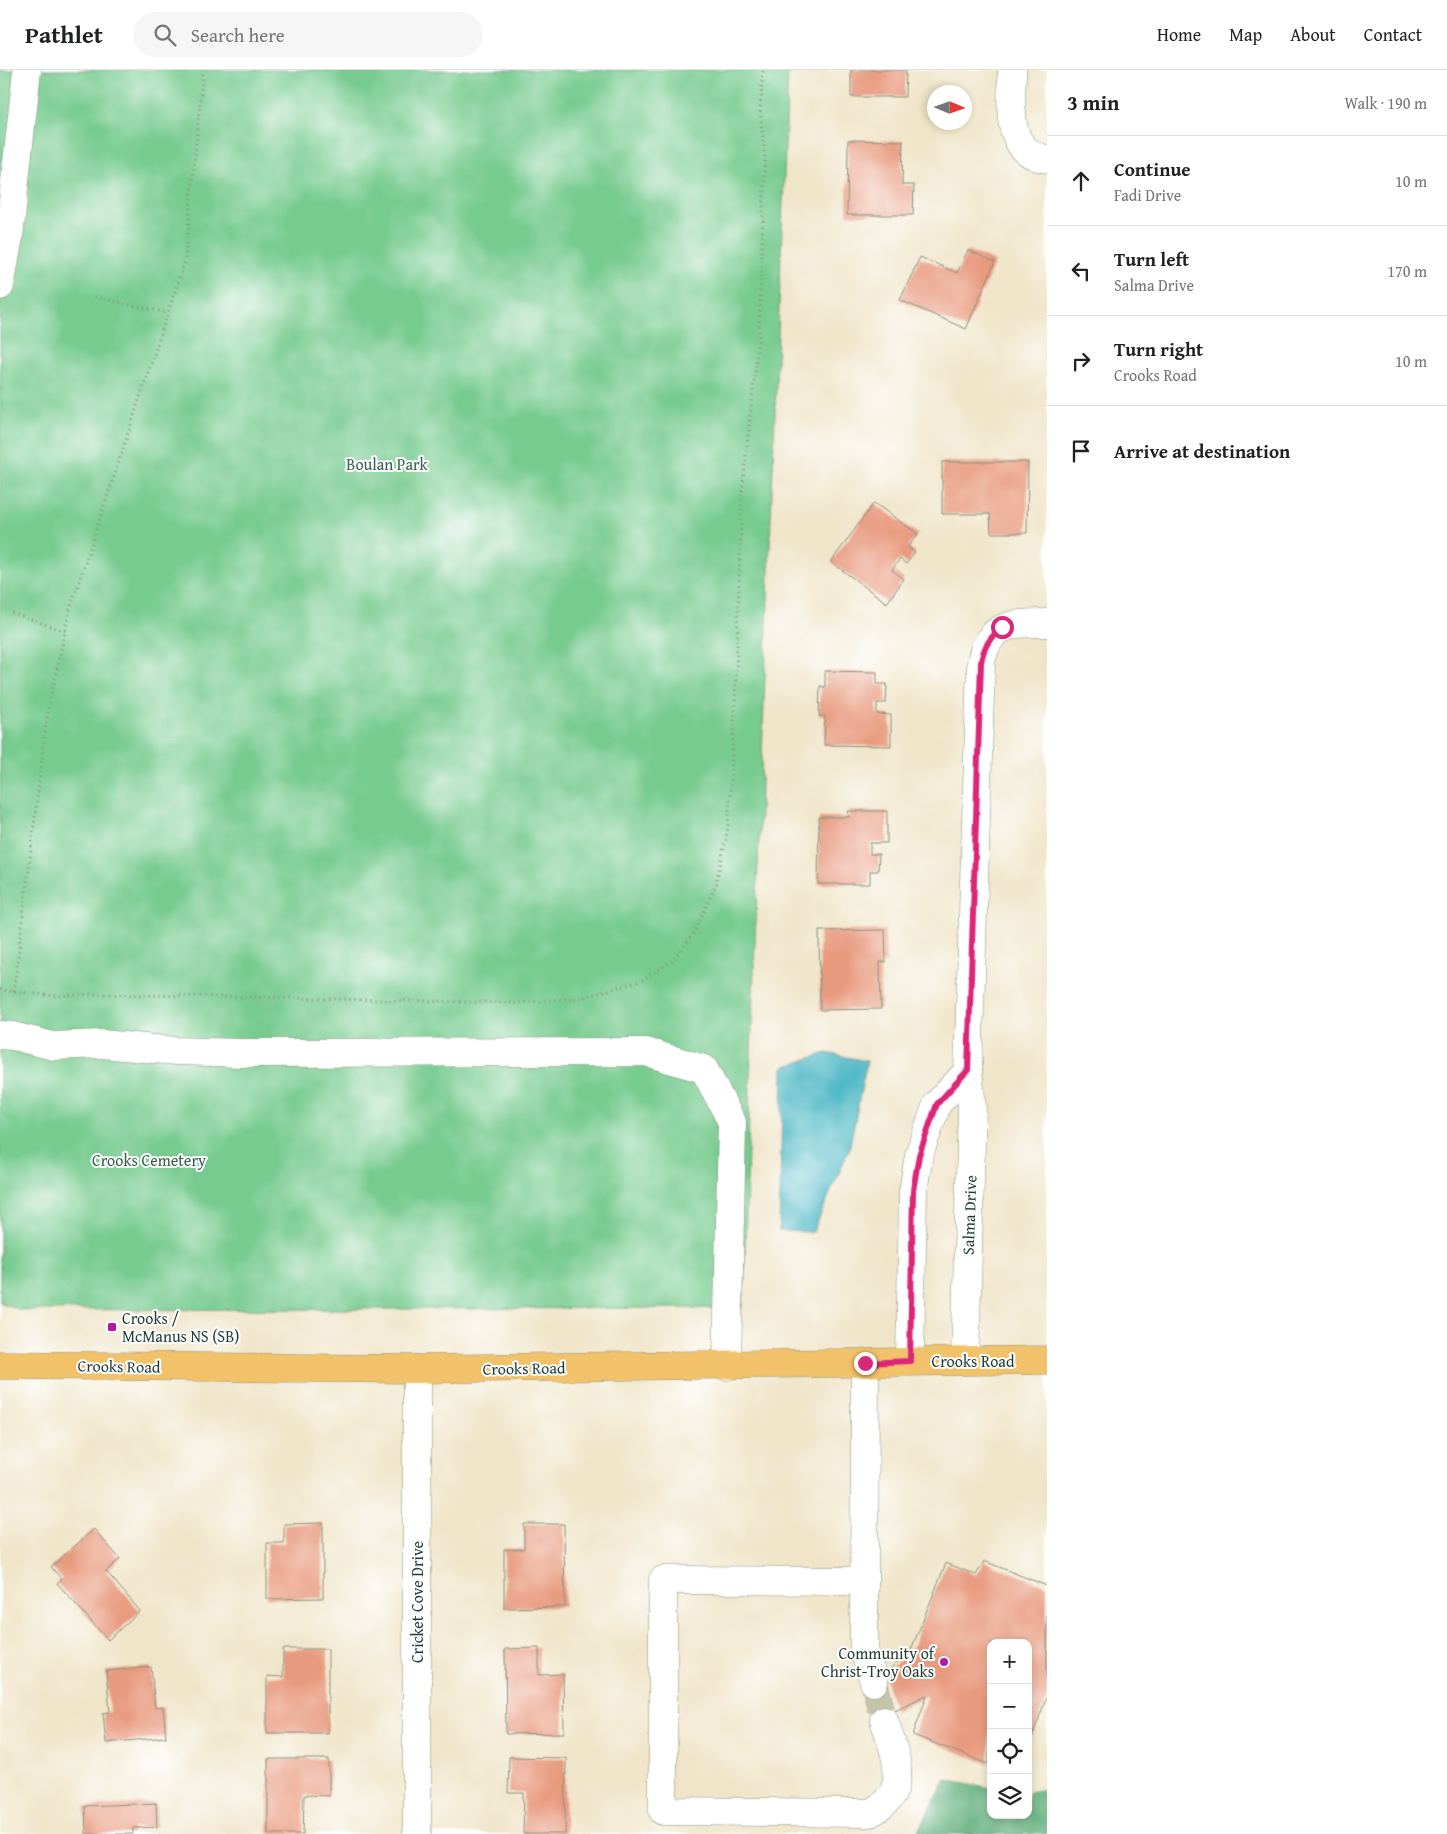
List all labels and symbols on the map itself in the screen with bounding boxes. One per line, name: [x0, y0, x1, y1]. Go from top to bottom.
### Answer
north arrow: [927, 85, 972, 130]
park label: Boulan Park: [346, 452, 429, 476]
route start: [991, 616, 1014, 639]
park label: Crooks Cemetery: [92, 1148, 206, 1172]
street label: Salma Drive: [956, 1175, 982, 1255]
place label: Crooks / McManus NS (SB): [122, 1306, 239, 1348]
marker: Crooks / McManus NS (SB): [106, 1321, 118, 1333]
street label: Crooks Road: [932, 1349, 1015, 1373]
route end: [854, 1352, 877, 1375]
street label: Crooks Road: [77, 1353, 161, 1379]
street label: Crooks Road: [482, 1355, 566, 1381]
street label: Cricket Cove Drive: [405, 1541, 429, 1663]
place label: Community of Christ-Troy Oaks: [821, 1641, 936, 1683]
marker: Community of Christ-Troy Oaks: [938, 1656, 950, 1668]

